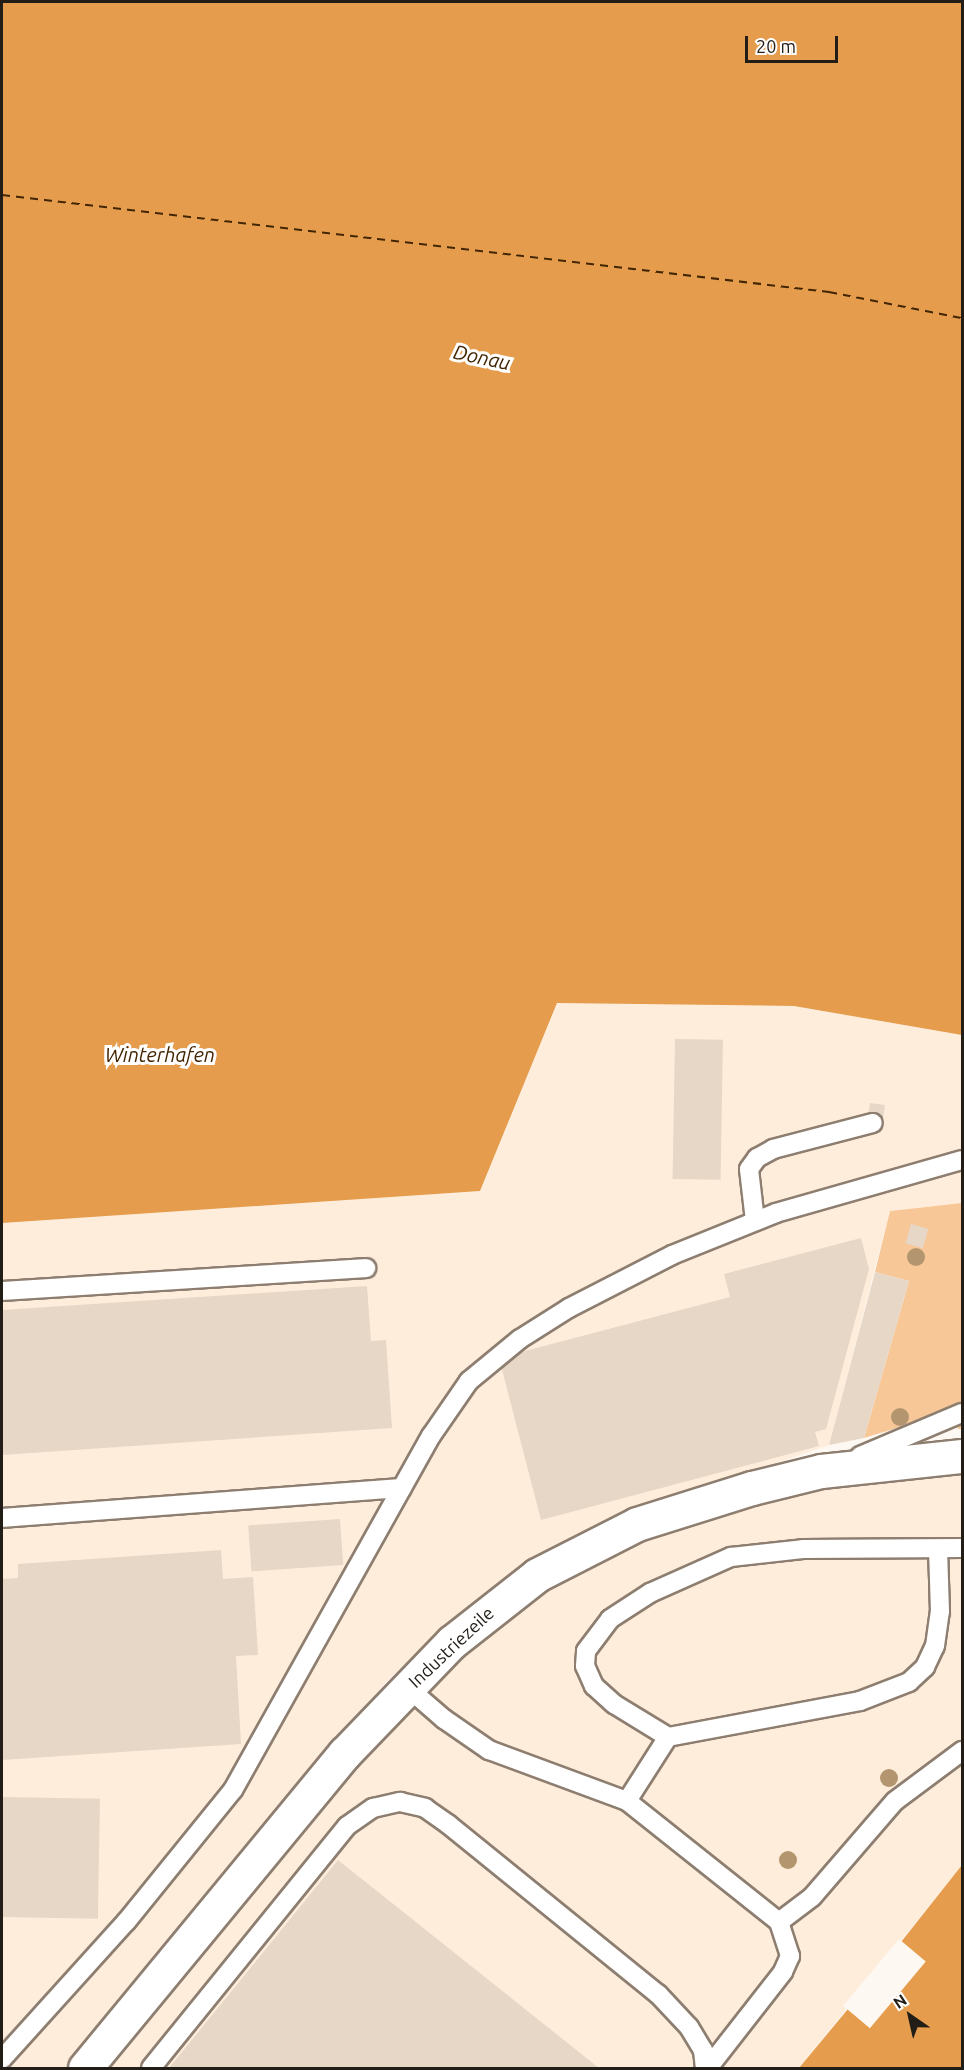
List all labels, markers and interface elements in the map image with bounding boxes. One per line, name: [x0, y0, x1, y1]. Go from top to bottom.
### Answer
scale bar: [748, 24, 841, 62]
text: 20 m: [756, 36, 796, 56]
water label: Donau: [451, 339, 513, 375]
water label: Winterhafen: [105, 1042, 215, 1066]
street label: Industriezeile: [404, 1602, 498, 1692]
north arrow: [880, 1986, 940, 2046]
text: N: [890, 1990, 910, 2012]

